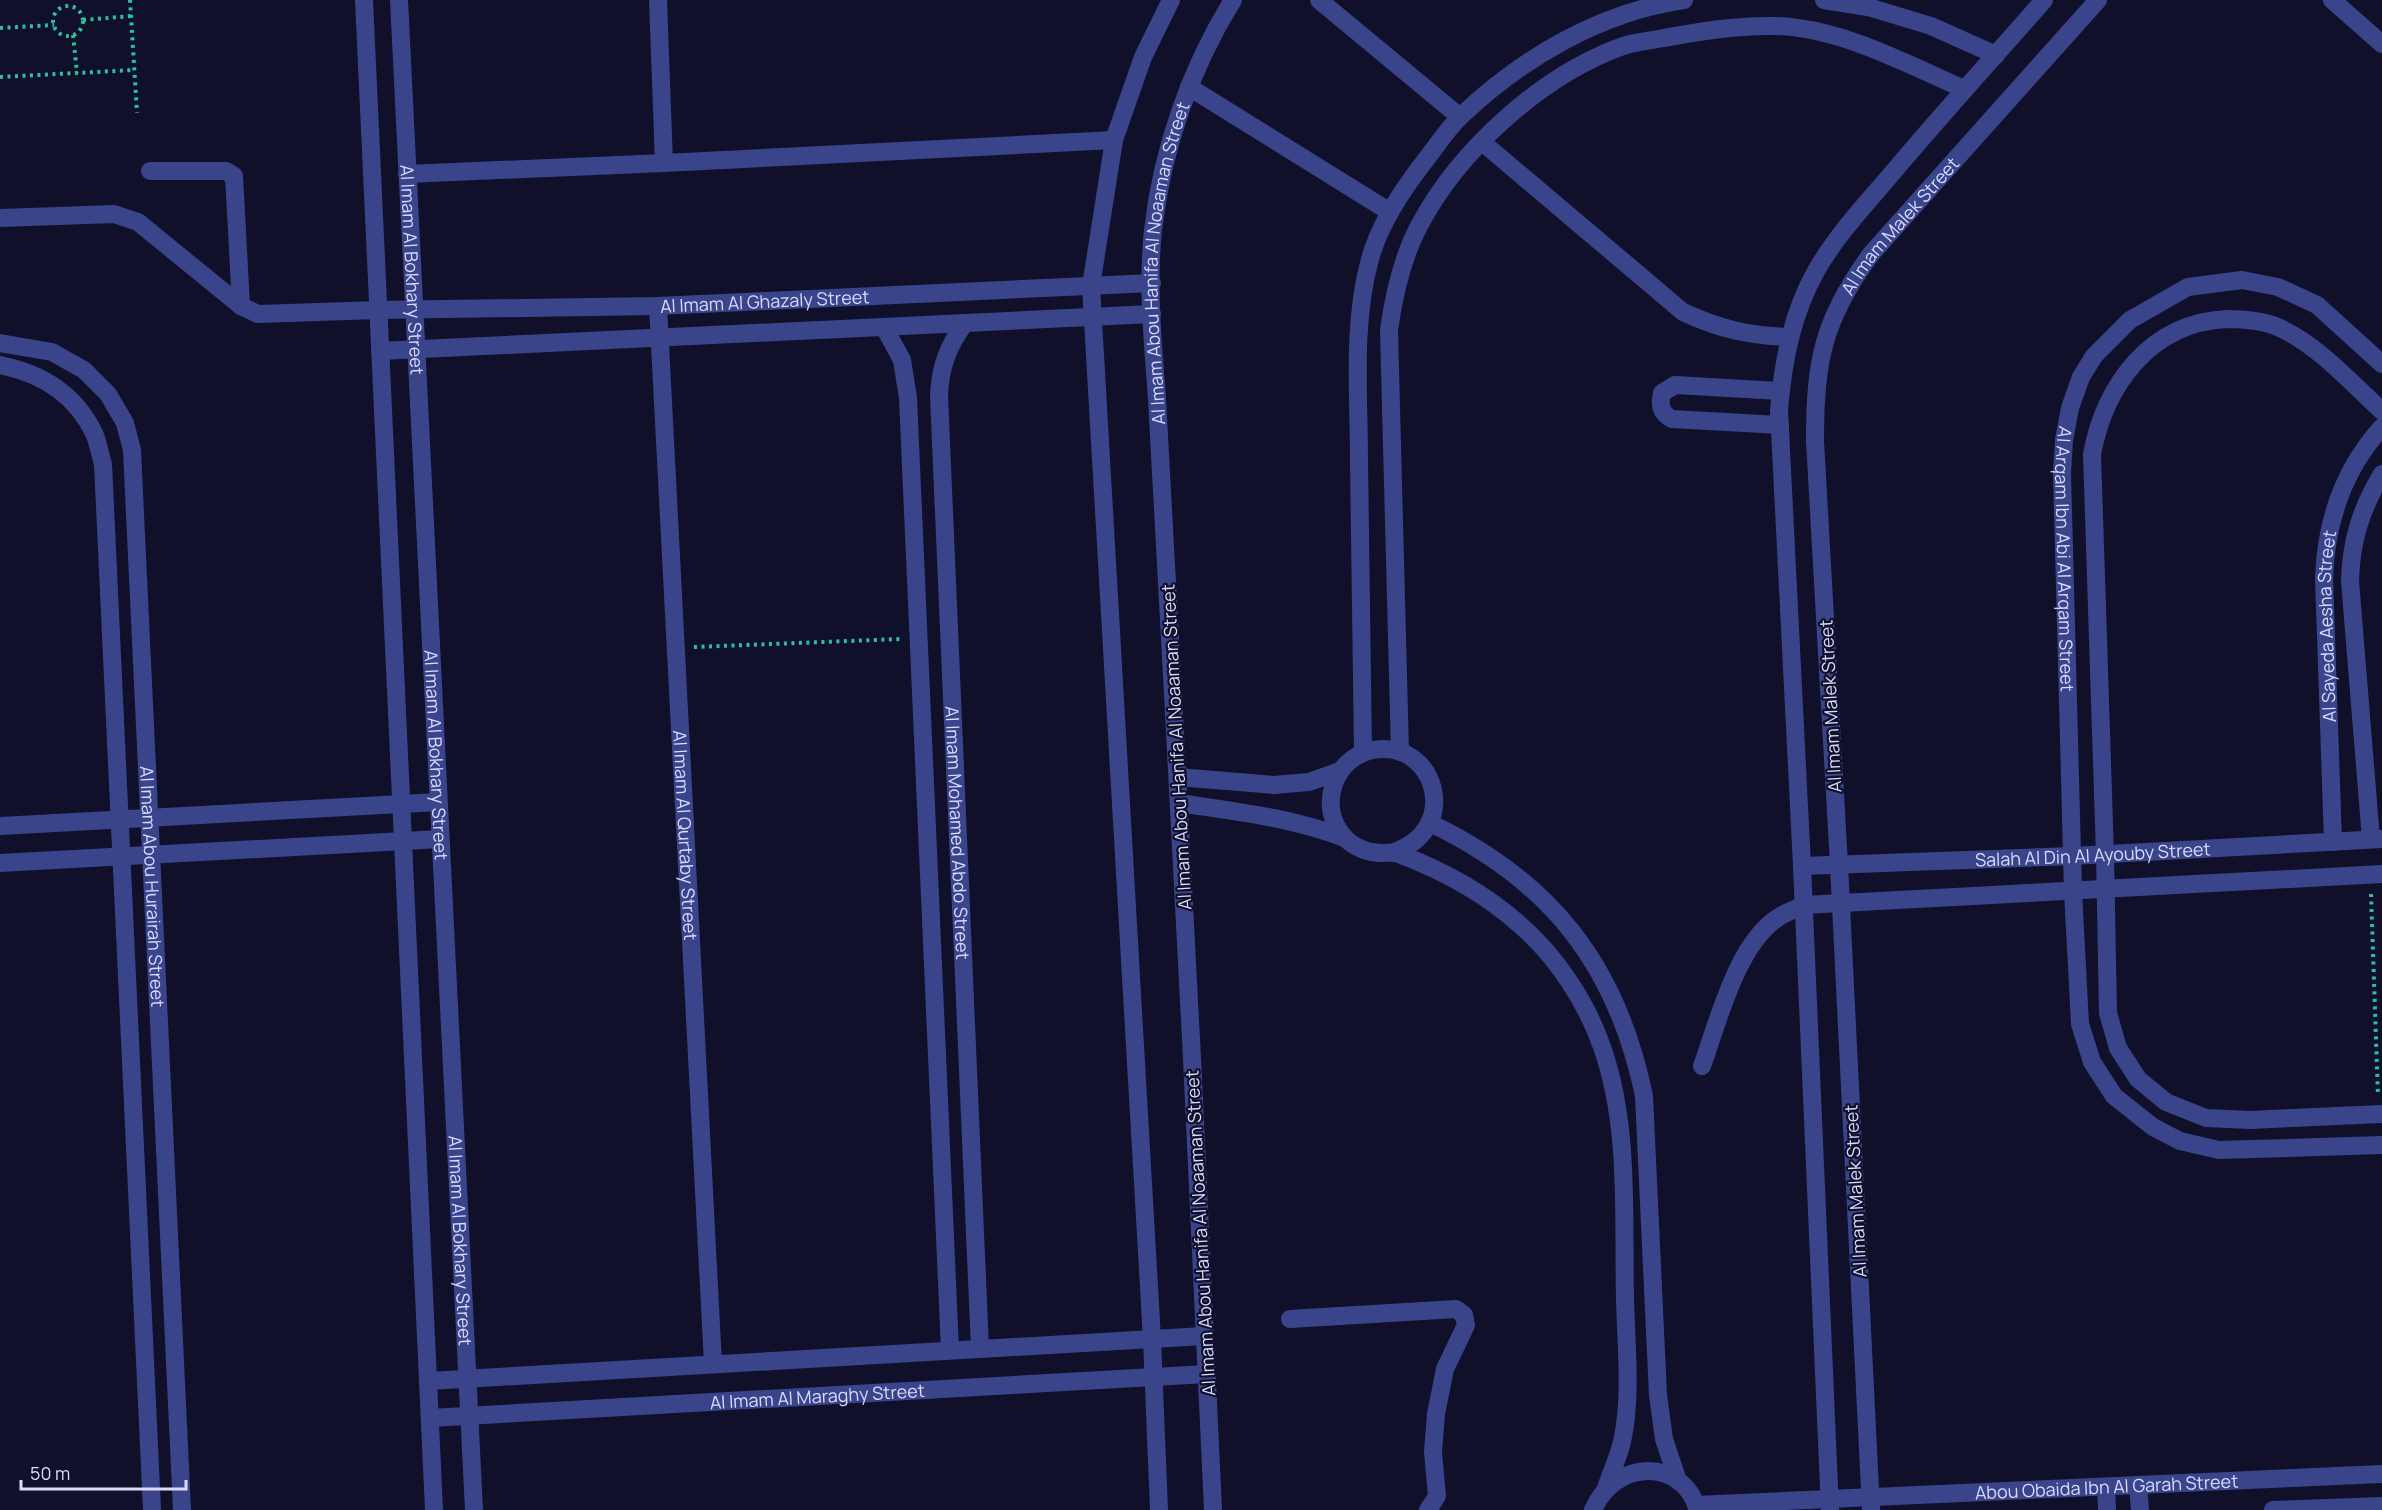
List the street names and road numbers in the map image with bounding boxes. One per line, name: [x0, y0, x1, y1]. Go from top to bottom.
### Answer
street label: Al Imam Abou Hanifa Al Noaaman Street: [1138, 98, 1195, 425]
street label: Al Imam Malek Street: [1835, 152, 1964, 299]
street label: Al Imam Al Bokhary Street: [395, 164, 430, 375]
street label: Al Imam Al Ghazaly Street: [660, 284, 870, 318]
street label: Al Arqam Ibn Abi Al Arqam Street: [2050, 425, 2080, 692]
street label: Al Sayeda Aesha Street: [2312, 528, 2341, 723]
street label: Al Imam Abou Hanifa Al Noaaman Street: [1155, 584, 1197, 910]
street label: Al Imam Malek Street: [1813, 619, 1847, 793]
street label: Al Imam Al Bokhary Street: [419, 649, 454, 861]
street label: Al Imam Mohamed Abdo Street: [940, 705, 975, 960]
street label: Al Imam Al Qurtaby Street: [668, 730, 703, 941]
street label: Al Imam Abou Hurairah Street: [135, 765, 170, 1008]
street label: Salah Al Din Al Ayouby Street: [1974, 836, 2211, 872]
street label: Al Imam Abou Hanifa Al Noaaman Street: [1179, 1070, 1221, 1396]
street label: Al Imam Malek Street: [1838, 1104, 1872, 1278]
street label: Al Imam Al Bokhary Street: [443, 1135, 478, 1346]
street label: Al Imam Al Maraghy Street: [709, 1378, 926, 1414]
street label: Abou Obaida Ibn Al Garah Street: [1974, 1469, 2239, 1504]

